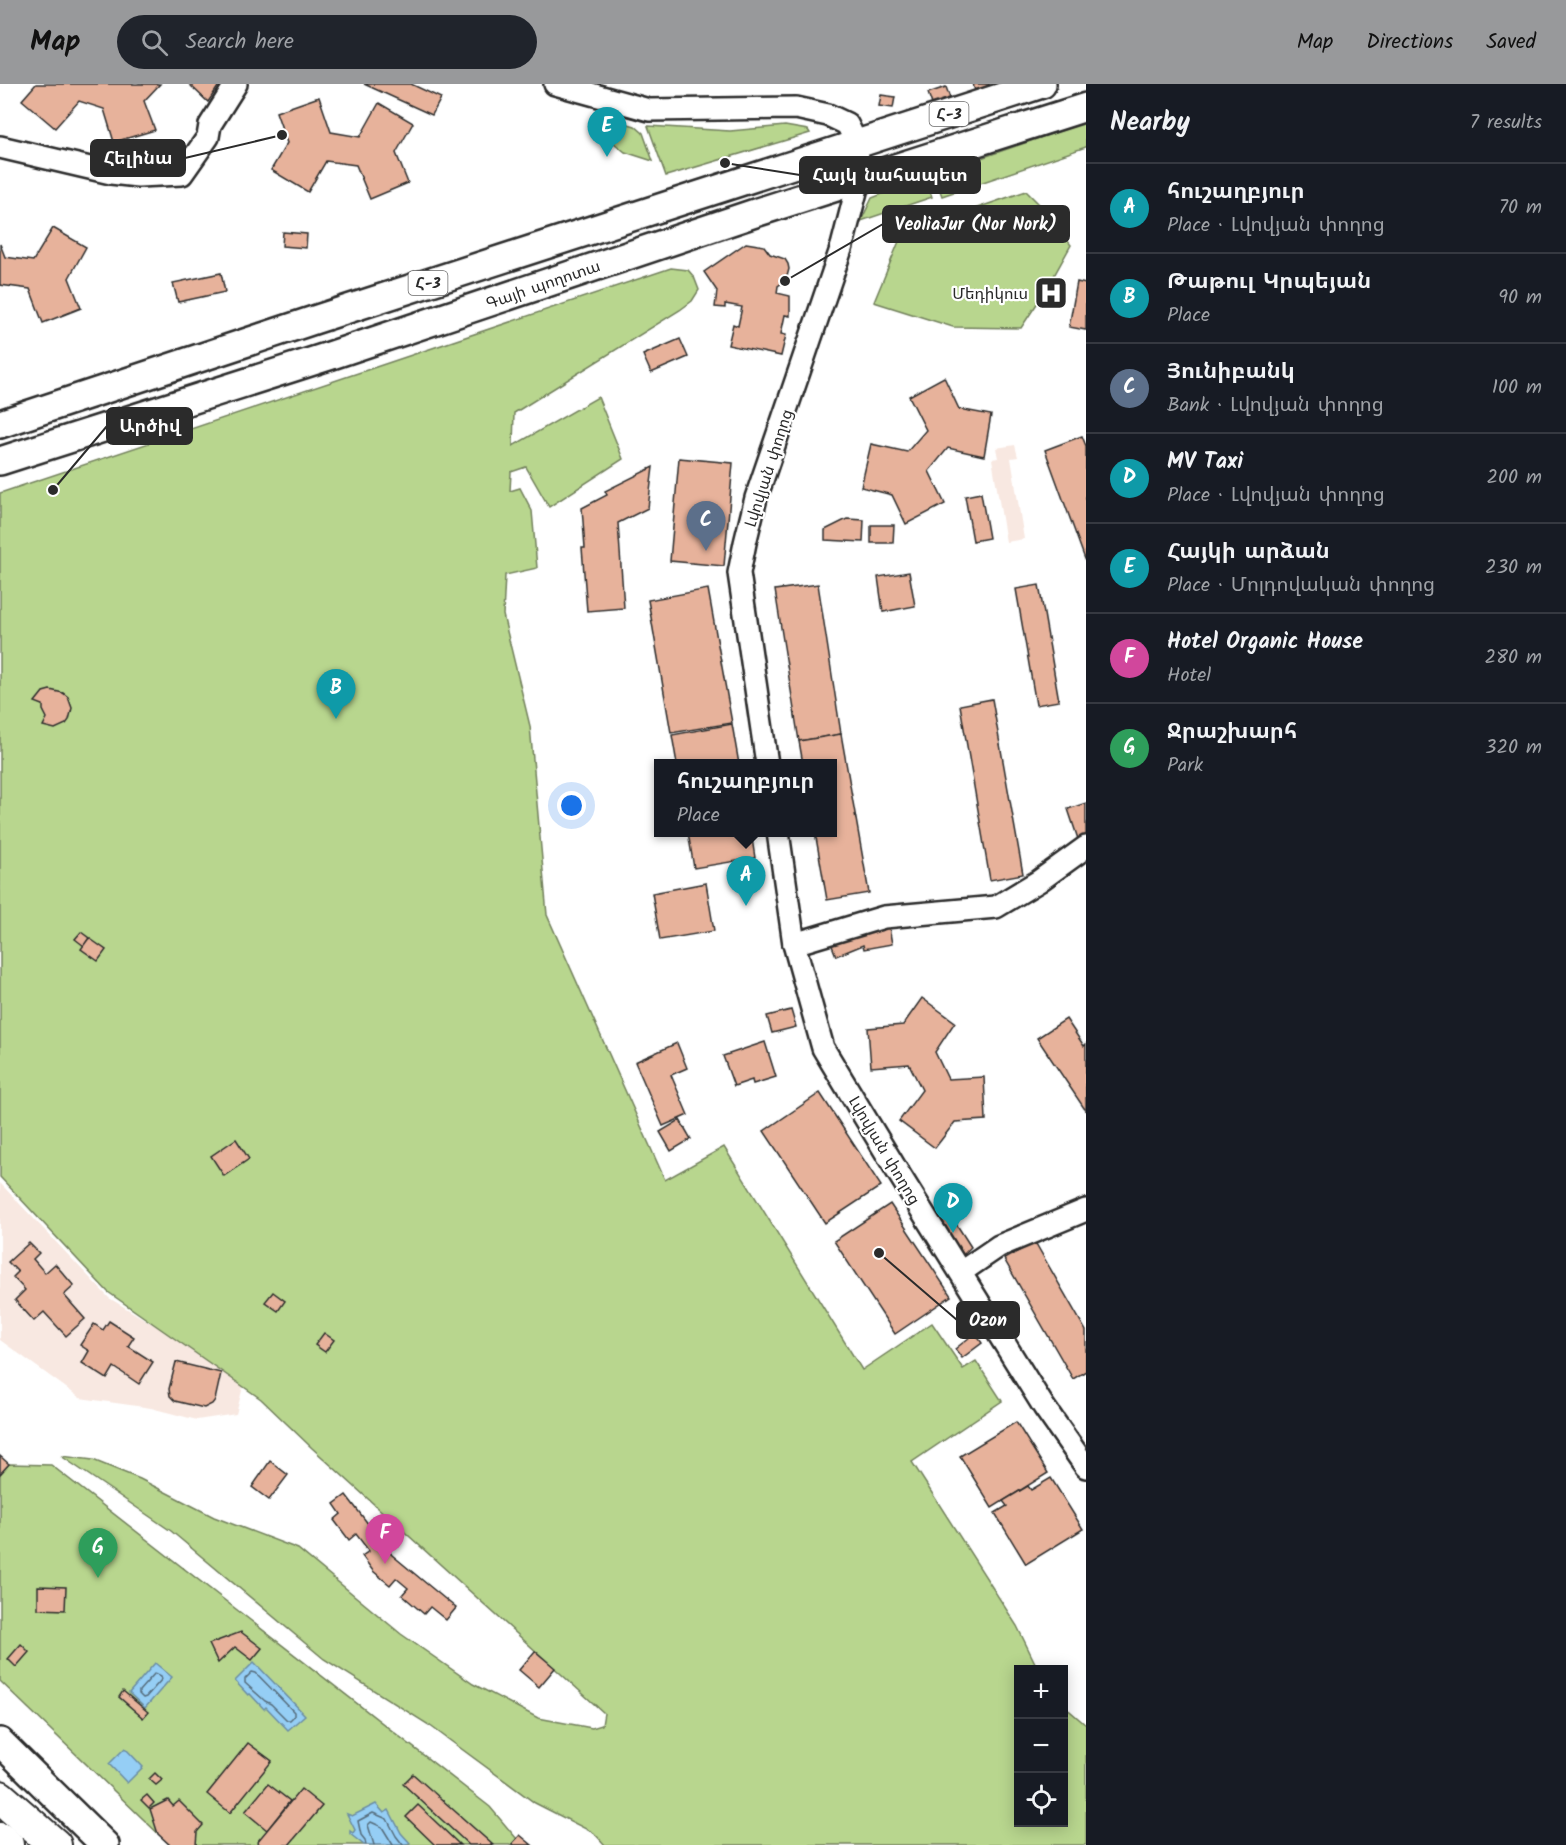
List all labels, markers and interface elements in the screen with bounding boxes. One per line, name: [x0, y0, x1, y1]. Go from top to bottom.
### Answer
search box: [117, 15, 537, 69]
text: Map: [30, 20, 81, 65]
text: Search here: [186, 25, 294, 60]
icon: search: [138, 26, 171, 59]
text: Map: [1297, 26, 1333, 59]
text: Directions: [1366, 26, 1453, 59]
text: Saved: [1486, 26, 1536, 59]
road number: Հ-3: [930, 102, 968, 126]
text: Nearby: [1110, 102, 1190, 144]
pin: E: [588, 107, 626, 157]
text: 7 results: [1470, 107, 1542, 139]
callout: Հելինա: [91, 140, 185, 176]
text: Հելինա: [103, 145, 173, 174]
callout: Հայկ նահապետ: [800, 157, 980, 193]
text: Հայկ նահապետ: [812, 162, 968, 191]
text: հուշաղբյուր: [1167, 175, 1304, 210]
text: A: [1123, 192, 1136, 224]
text: 70 m: [1499, 192, 1542, 224]
callout: VeoliaJur (Nor Nork): [883, 206, 1069, 242]
text: Place · Լվովյան փողոց: [1167, 210, 1385, 242]
text: VeoliaJur (Nor Nork): [895, 211, 1057, 240]
street label: Գայի պողոտա: [483, 254, 604, 317]
text: Թաթուլ Կրպեյան: [1167, 265, 1371, 300]
road number: Հ-3: [408, 271, 448, 295]
hospital icon: Մեդիկուս: [1033, 275, 1069, 311]
place label: Մեդիկուս: [952, 282, 1028, 307]
text: B: [1123, 282, 1136, 314]
text: 90 m: [1498, 282, 1542, 314]
text: Place: [1167, 300, 1210, 332]
text: Յունիբանկ: [1167, 355, 1295, 390]
text: C: [1123, 372, 1136, 404]
text: 100 m: [1492, 372, 1542, 404]
text: Bank · Լվովյան փողոց: [1167, 390, 1384, 422]
street label: Լվովյան փողոց: [739, 406, 800, 531]
callout: Արծիվ: [107, 408, 192, 444]
text: Արծիվ: [119, 413, 182, 442]
text: MV Taxi: [1167, 445, 1243, 480]
text: D: [1123, 462, 1136, 494]
text: 200 m: [1486, 462, 1542, 494]
text: Place · Լվովյան փողոց: [1167, 480, 1385, 512]
pin: C: [686, 502, 726, 551]
text: Հայկի արձան: [1167, 535, 1330, 570]
text: E: [1124, 552, 1135, 584]
text: 230 m: [1485, 552, 1542, 584]
text: Place · Մոլդովական փողոց: [1167, 570, 1435, 602]
text: Hotel Organic House: [1167, 625, 1363, 660]
text: F: [1124, 642, 1135, 674]
text: 280 m: [1484, 642, 1542, 674]
text: Hotel: [1167, 660, 1211, 692]
pin: B: [316, 670, 356, 719]
text: Ջրաշխարհ: [1167, 715, 1297, 750]
text: G: [1124, 732, 1135, 764]
text: 320 m: [1485, 732, 1542, 764]
text: Park: [1167, 750, 1203, 782]
popup: [654, 759, 837, 837]
text: հուշաղբյուր: [677, 765, 814, 800]
your location: [557, 791, 586, 820]
text: Place: [677, 800, 720, 832]
pin: A: [726, 856, 766, 906]
street label: Լվովյան փողոց: [841, 1092, 926, 1210]
pin: D: [934, 1184, 972, 1233]
callout: Ozon: [957, 1302, 1019, 1338]
text: Ozon: [969, 1307, 1007, 1336]
pin: F: [366, 1514, 404, 1564]
pin: G: [78, 1528, 118, 1578]
map controls: [1014, 1665, 1068, 1827]
button: +: [1014, 1665, 1068, 1719]
button: −: [1014, 1719, 1068, 1773]
button: locate: [1014, 1773, 1068, 1827]

